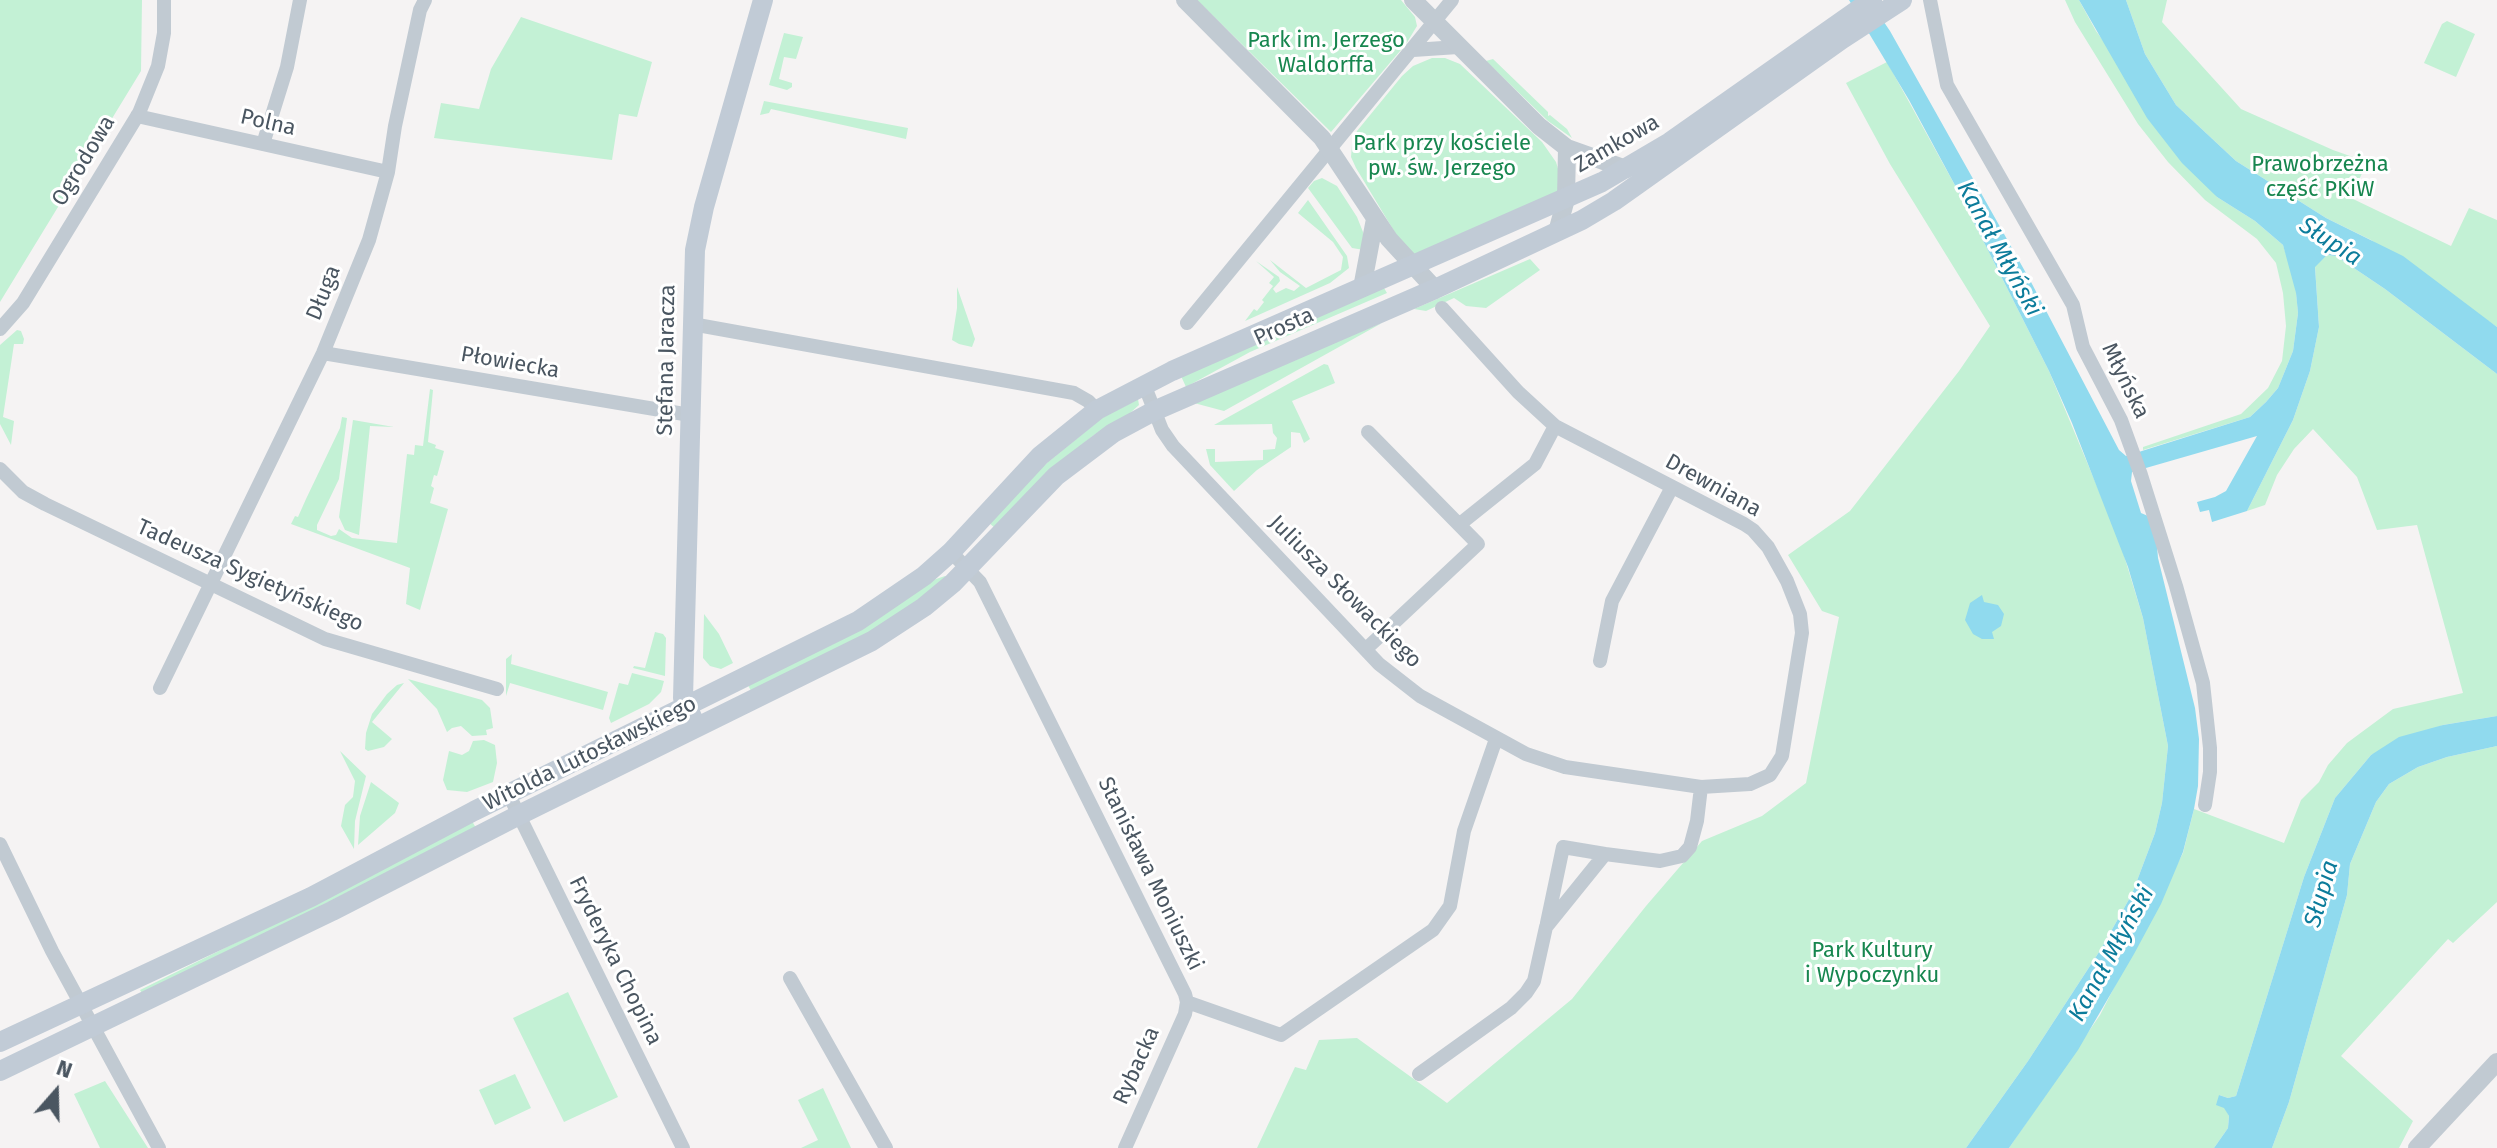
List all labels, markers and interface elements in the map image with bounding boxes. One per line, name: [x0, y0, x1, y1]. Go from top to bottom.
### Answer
park label: Park im. Jerzego Waldorffa: [1247, 28, 1405, 80]
street label: Polna: [238, 104, 298, 142]
street label: Zamkowa: [1570, 109, 1664, 179]
street label: Ogrodowa: [47, 111, 121, 211]
park label: Park przy kościele pw. św. Jerzego: [1353, 131, 1531, 182]
park label: Prawobrzeżna część PKiW: [2251, 152, 2389, 204]
water label: Kanał Młyński: [1950, 176, 2048, 322]
water label: Słupia: [2294, 211, 2366, 273]
street label: Długa: [301, 262, 347, 324]
street label: Stefana Jaracza: [652, 284, 682, 436]
street label: Prosta: [1250, 302, 1318, 352]
street label: Młyńska: [2095, 339, 2155, 423]
street label: Płowiecka: [459, 341, 561, 385]
street label: Drewniana: [1660, 449, 1766, 523]
street label: Juliusza Słowackiego: [1263, 510, 1427, 674]
street label: Tadeusza Sygietyńskiego: [133, 514, 367, 638]
street label: Witolda Lutosławskiego: [479, 691, 701, 817]
street label: Stanisława Moniuszki: [1092, 773, 1208, 975]
water label: Słupia: [2299, 857, 2345, 931]
street label: Fryderyka Chopina: [563, 872, 667, 1050]
water label: Kanał Młyński: [2063, 881, 2161, 1027]
park label: Park Kultury i Wypoczynku: [1805, 938, 1939, 990]
street label: Rybacka: [1108, 1023, 1166, 1109]
north arrow: [16, 1052, 96, 1132]
text: N: [53, 1054, 76, 1084]

